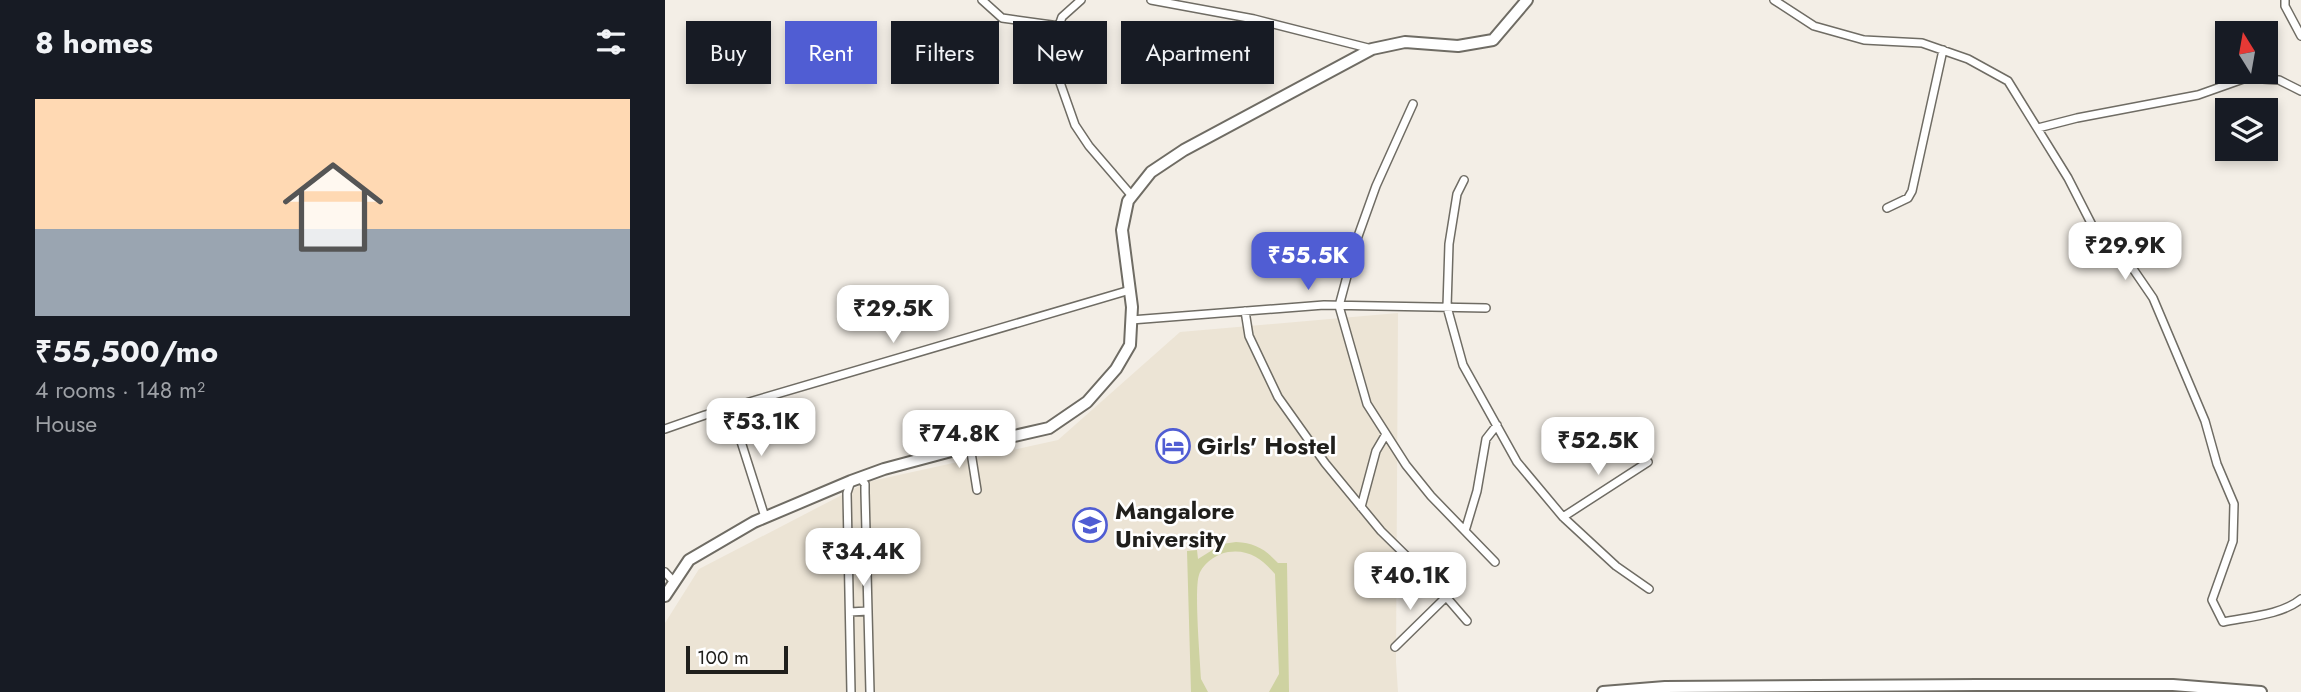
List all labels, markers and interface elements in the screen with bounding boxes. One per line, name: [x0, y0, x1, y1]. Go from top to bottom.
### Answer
text: 8 homes: [35, 21, 153, 64]
chip: Buy: [686, 21, 771, 84]
chip: Rent: [785, 21, 877, 84]
chip: Filters: [891, 21, 999, 84]
chip: New: [1013, 21, 1107, 84]
chip: Apartment: [1121, 21, 1274, 84]
north arrow: [2215, 21, 2279, 84]
map controls: [2215, 21, 2278, 161]
icon: filters: [592, 23, 630, 61]
button: layers: [2215, 98, 2278, 161]
icon: home: [270, 144, 396, 270]
pin: ₹29.9K: [2068, 222, 2182, 282]
text: ₹29.9K: [2085, 228, 2165, 262]
pin: ₹55.5K: [1251, 232, 1365, 292]
text: ₹55.5K: [1267, 238, 1349, 272]
pin: ₹29.5K: [836, 286, 950, 345]
text: ₹29.5K: [853, 291, 933, 325]
text: ₹55,500/mo: [35, 330, 218, 373]
text: 4 rooms · 148 m²: [35, 373, 205, 407]
pin: ₹53.1K: [704, 398, 818, 458]
text: ₹53.1K: [722, 404, 800, 438]
text: House: [35, 407, 97, 441]
pin: ₹74.8K: [902, 410, 1016, 470]
text: ₹74.8K: [919, 416, 999, 450]
pin: ₹52.5K: [1541, 418, 1655, 477]
text: ₹52.5K: [1557, 423, 1639, 457]
hotel icon: Girls' Hostel: [1154, 427, 1192, 465]
place label: Girls' Hostel: [1197, 428, 1336, 463]
place label: Mangalore University: [1115, 493, 1235, 556]
school or university icon: Mangalore University: [1071, 506, 1109, 544]
pin: ₹34.4K: [806, 528, 920, 588]
text: ₹34.4K: [821, 534, 905, 568]
pin: ₹40.1K: [1353, 552, 1467, 612]
text: ₹40.1K: [1370, 558, 1450, 592]
scale bar: [686, 643, 787, 675]
text: 100 m: [697, 644, 749, 671]

